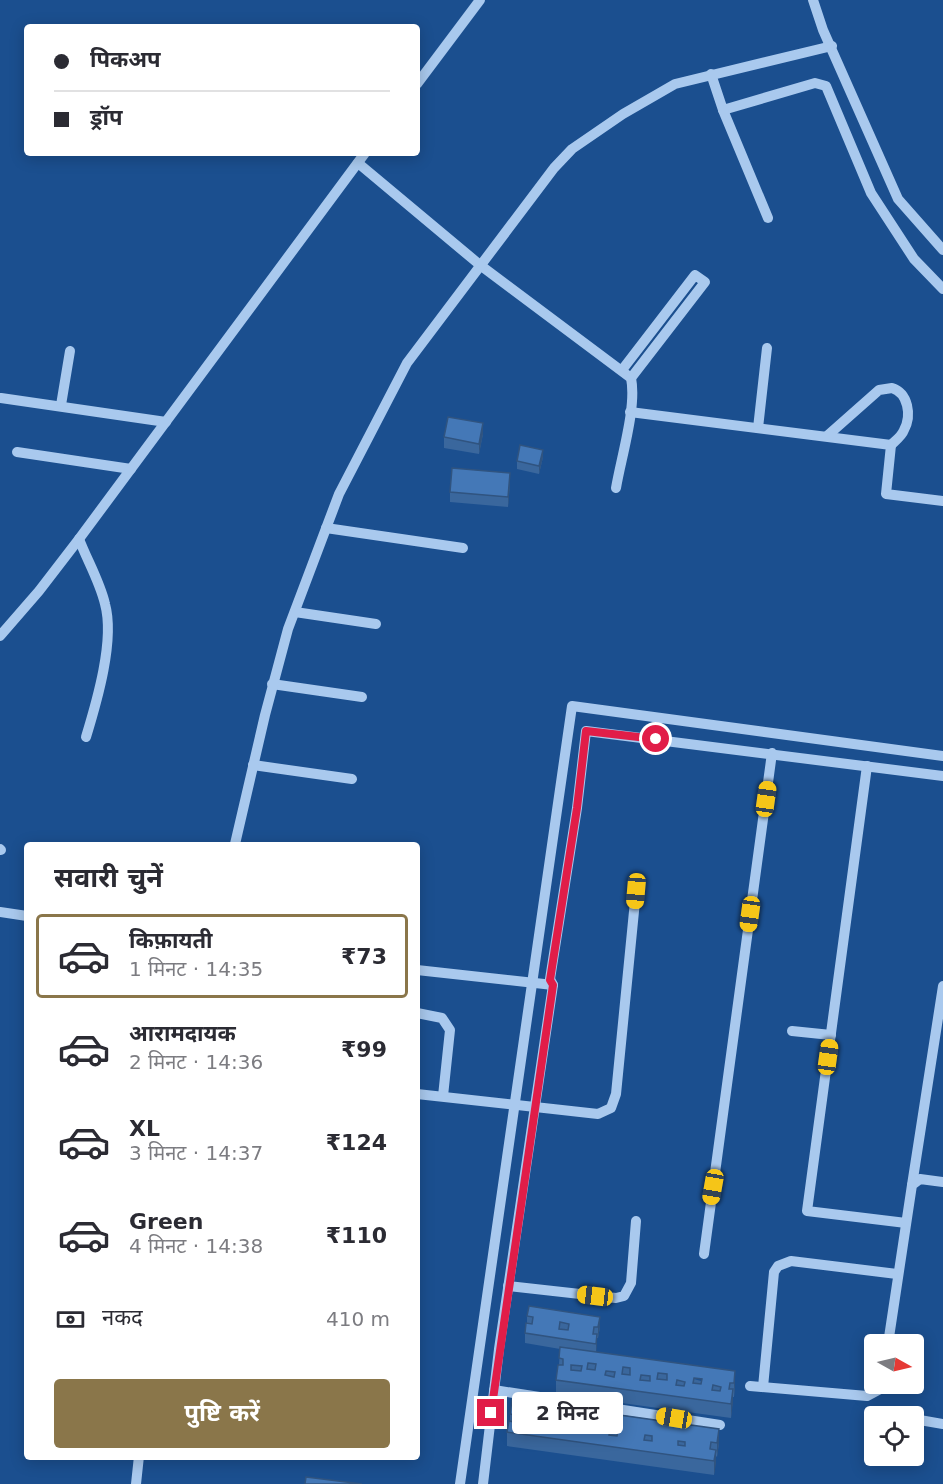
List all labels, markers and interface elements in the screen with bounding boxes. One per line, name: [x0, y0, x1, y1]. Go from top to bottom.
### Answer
text: पिकअप: [90, 47, 161, 72]
text: ड्रॉप: [90, 105, 123, 130]
route start: [642, 725, 669, 752]
car: [755, 780, 777, 818]
text: सवारी चुनें: [54, 862, 163, 893]
car: [625, 872, 647, 910]
car: [739, 895, 761, 933]
text: किफ़ायती: [129, 928, 213, 953]
icon: car: [57, 929, 111, 983]
text: ₹73: [341, 944, 387, 969]
text: 1 मिनट · 14:35: [129, 957, 263, 981]
text: आरामदायक: [129, 1021, 236, 1046]
icon: car: [57, 1022, 111, 1076]
text: ₹99: [341, 1037, 387, 1062]
car: [817, 1038, 839, 1076]
text: 2 मिनट · 14:36: [129, 1050, 263, 1074]
icon: car: [57, 1115, 111, 1169]
text: XL: [129, 1116, 160, 1141]
text: ₹124: [326, 1130, 387, 1155]
text: 3 मिनट · 14:37: [129, 1141, 263, 1165]
car: [701, 1168, 725, 1206]
icon: car: [57, 1208, 111, 1262]
text: Green: [129, 1209, 203, 1234]
text: ₹110: [326, 1223, 387, 1248]
text: 4 मिनट · 14:38: [129, 1234, 263, 1258]
car: [576, 1285, 614, 1307]
icon: cash: [54, 1303, 87, 1336]
text: नकद: [102, 1305, 143, 1330]
text: 410 m: [326, 1307, 390, 1331]
north arrow: [864, 1334, 924, 1394]
map controls: [864, 1334, 924, 1466]
button: पुष्टि करें: [54, 1379, 390, 1448]
callout: 2 मिनट: [512, 1392, 623, 1434]
route end: [477, 1399, 504, 1426]
text: 2 मिनट: [536, 1401, 599, 1425]
car: [655, 1406, 693, 1430]
button: locate: [864, 1406, 924, 1466]

